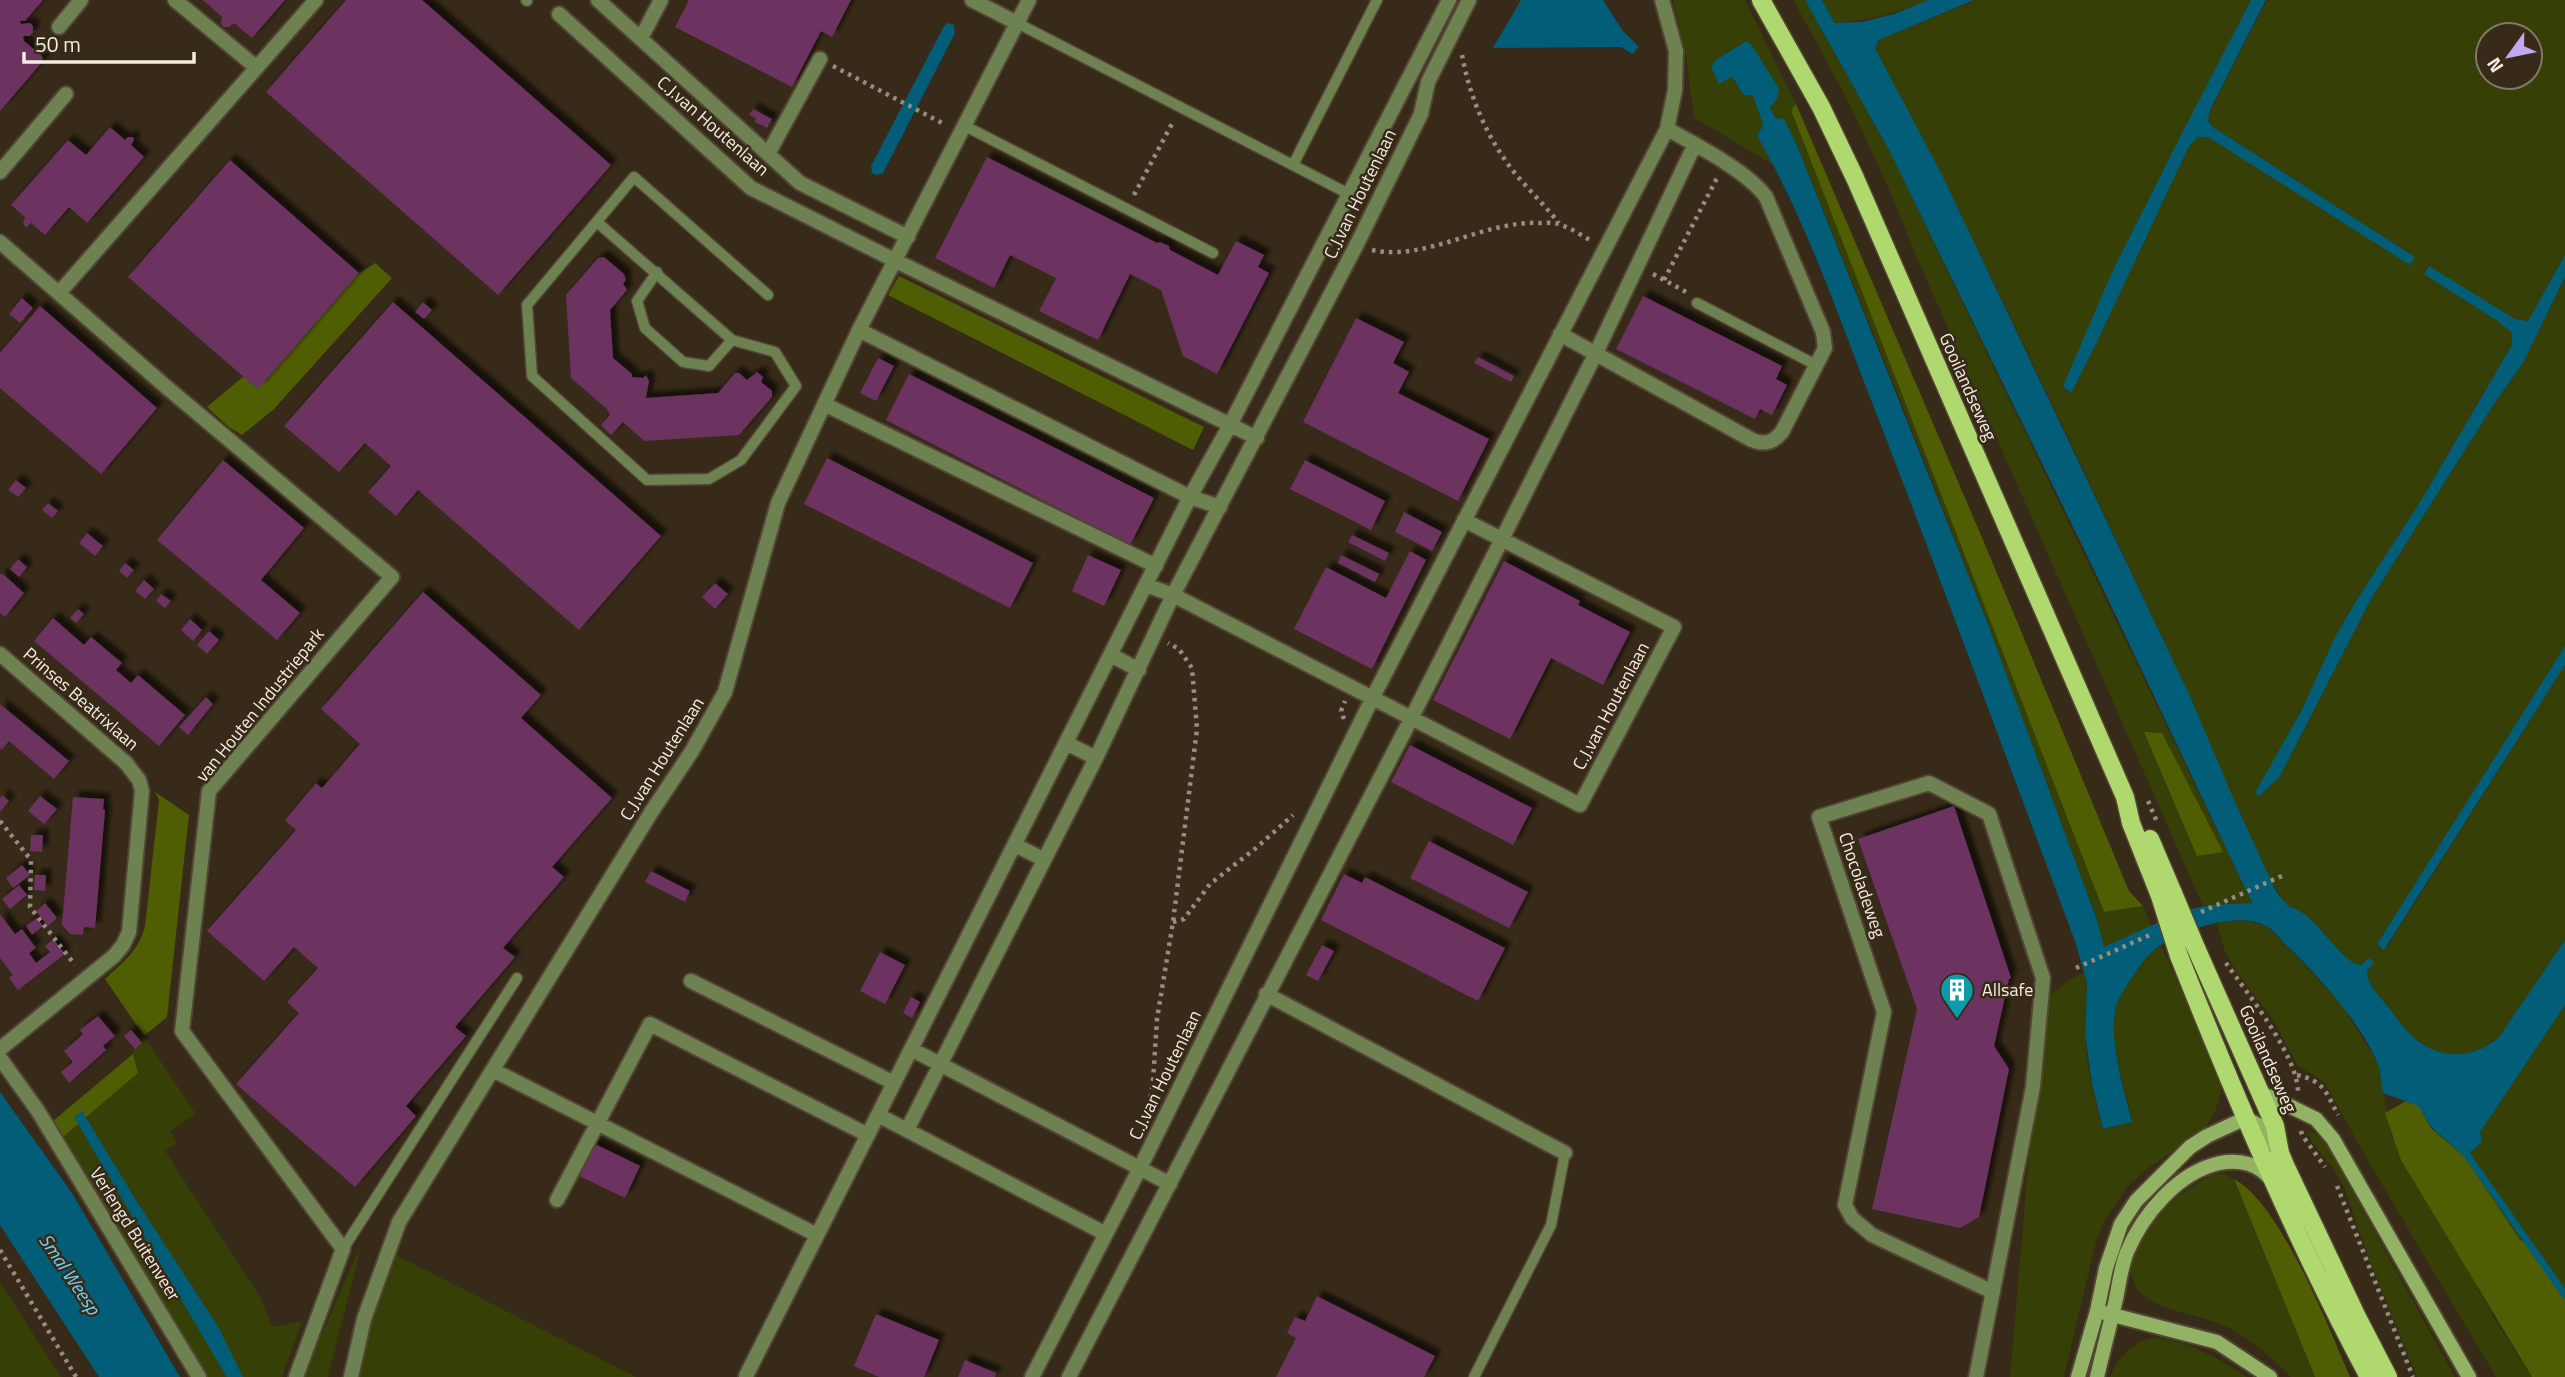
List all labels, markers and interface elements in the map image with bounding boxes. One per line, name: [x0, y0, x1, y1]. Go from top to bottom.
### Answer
scale bar: [24, 21, 194, 65]
north arrow: [2474, 21, 2544, 91]
text: 50 m: [35, 28, 81, 60]
text: N: [2479, 52, 2510, 79]
street label: C.J.van Houtenlaan: [651, 69, 776, 182]
street label: C.J.van Houtenlaan: [1316, 124, 1403, 263]
street label: Gooilandseweg: [1933, 328, 2004, 445]
street label: van Houten Industriepark: [189, 621, 331, 788]
street label: C.J.van Houtenlaan: [1565, 637, 1656, 775]
street label: Prinses Beatrixlaan: [17, 641, 145, 757]
street label: C.J.van Houtenlaan: [613, 692, 710, 826]
street label: Chocoladeweg: [1832, 828, 1893, 941]
building icon: Allsafe: [1938, 971, 1976, 1020]
place label: Allsafe: [1982, 976, 2033, 1003]
street label: Gooilandseweg: [2233, 1000, 2304, 1117]
street label: C.J.van Houtenlaan: [1121, 1005, 1208, 1144]
street label: Verlengd Buitenveer: [83, 1162, 188, 1306]
water label: Smal Weesp: [33, 1227, 109, 1321]

